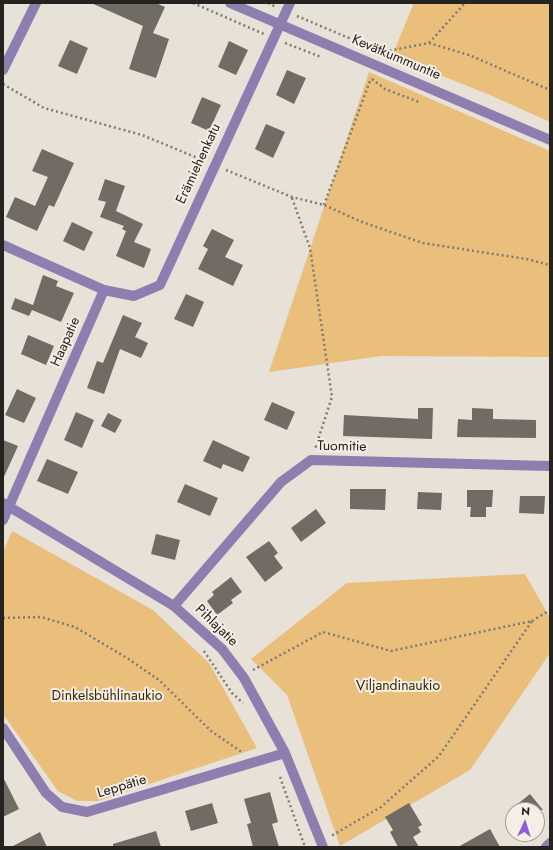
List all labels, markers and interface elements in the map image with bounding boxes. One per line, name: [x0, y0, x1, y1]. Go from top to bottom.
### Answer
street label: Kevätkummuntie: [349, 32, 443, 84]
street label: Erämiehenkatu: [173, 121, 225, 207]
street label: Haapatie: [48, 315, 84, 369]
street label: Tuomitie: [317, 438, 367, 456]
street label: Pihlajatie: [191, 602, 241, 650]
park label: Viljandinaukio: [356, 679, 440, 695]
park label: Dinkelsbühlinaukio: [52, 689, 162, 705]
street label: Leppätie: [95, 772, 149, 802]
north arrow: [505, 802, 545, 842]
text: N: [521, 803, 531, 819]

